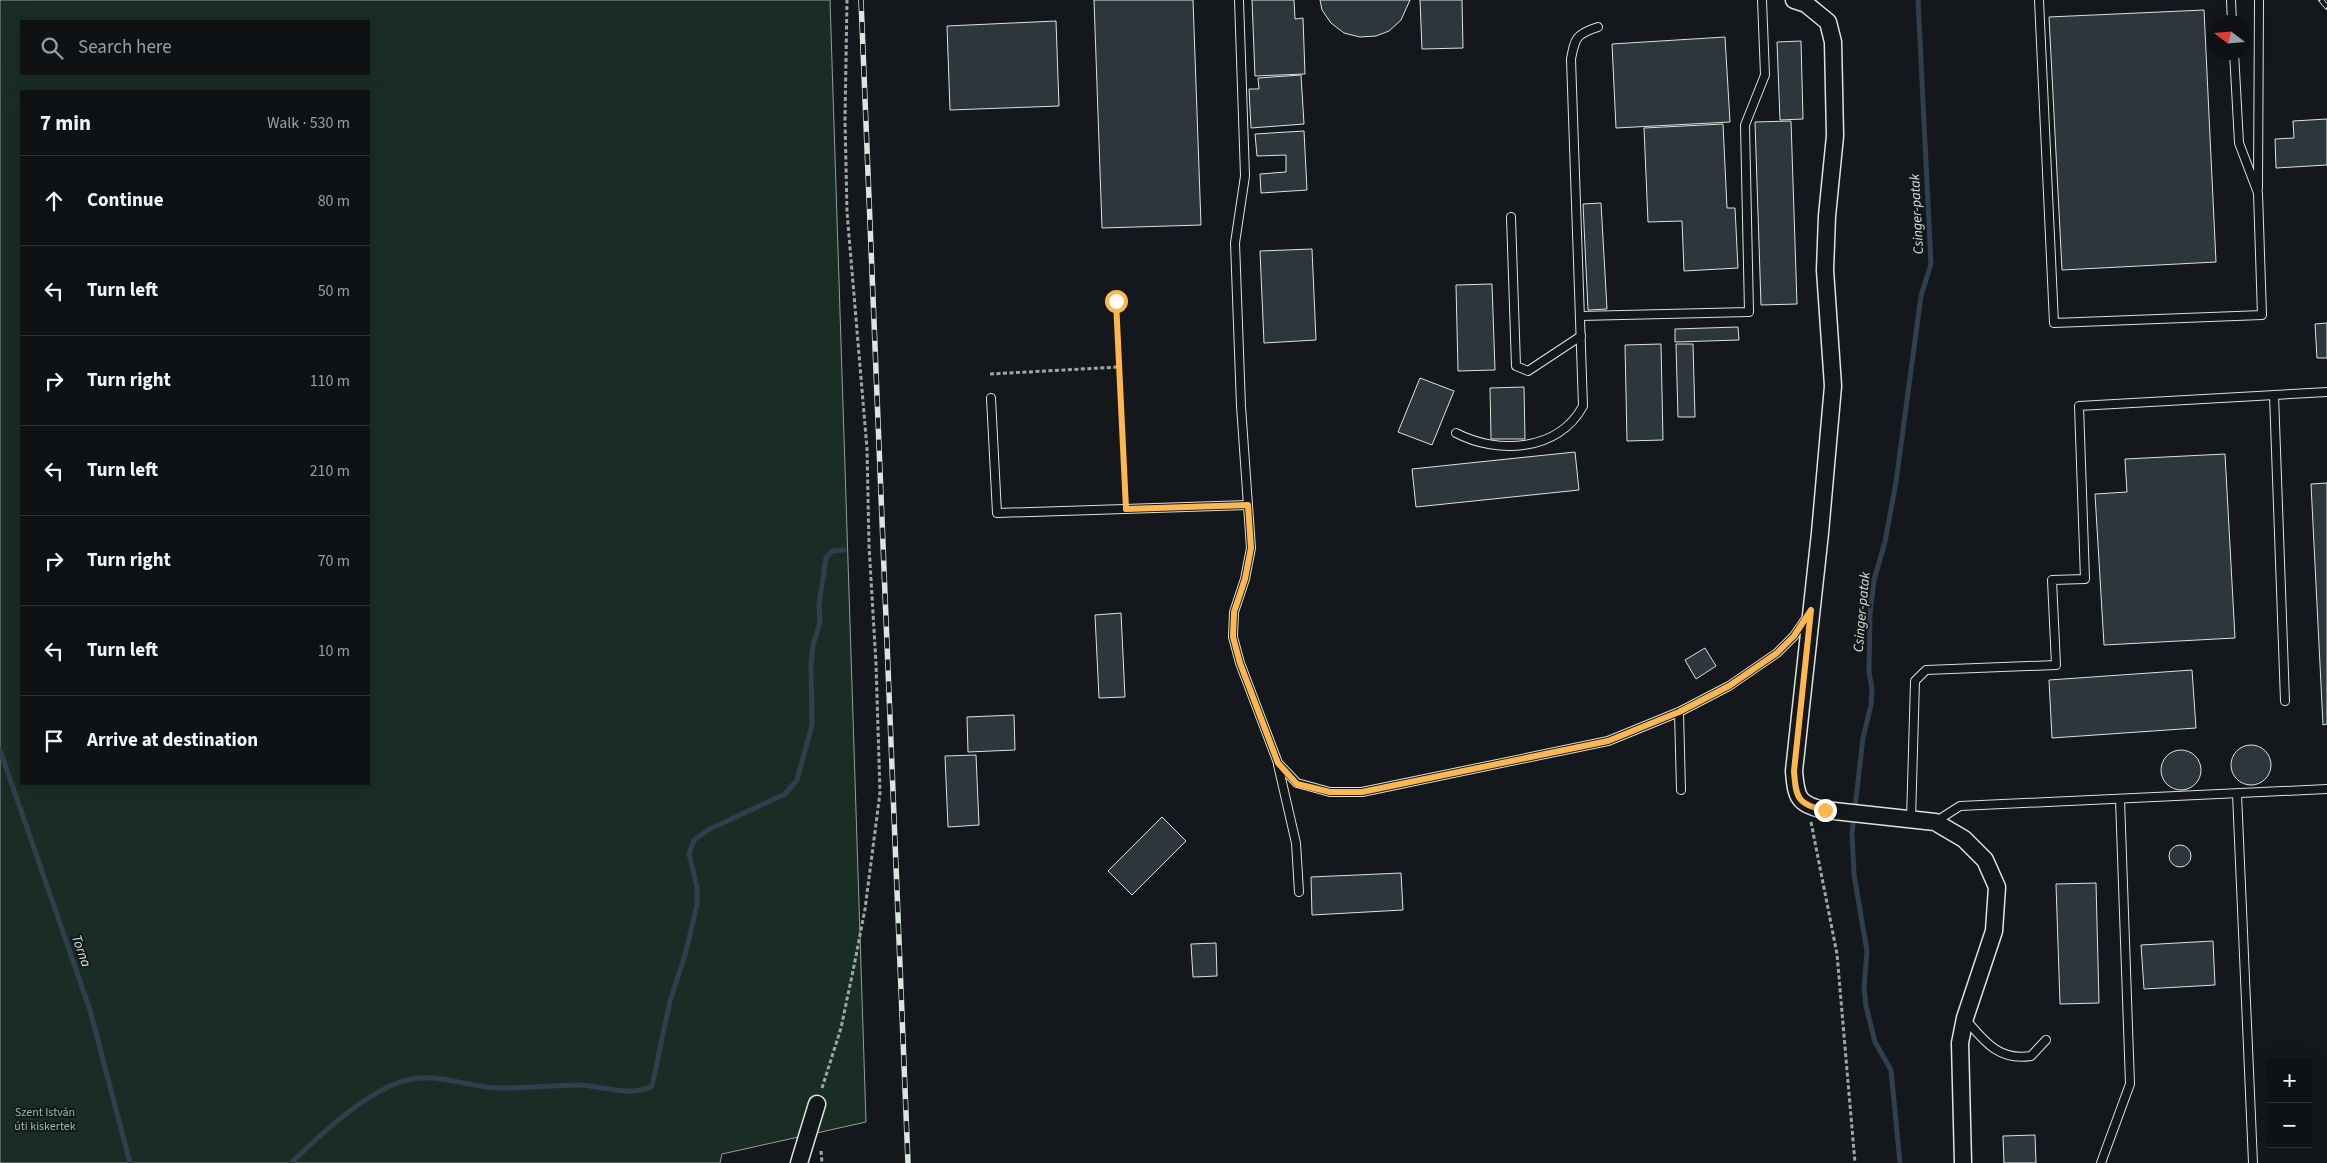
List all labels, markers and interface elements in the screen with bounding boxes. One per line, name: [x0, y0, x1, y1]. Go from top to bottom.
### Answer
north arrow: [2207, 15, 2252, 60]
search box: [20, 20, 370, 75]
icon: search: [38, 34, 66, 62]
text: Search here: [78, 34, 172, 61]
text: 7 min: [40, 108, 91, 138]
text: Walk · 530 m: [267, 112, 350, 134]
water label: Csinger-patak: [1905, 173, 1929, 255]
icon: ahead: [40, 187, 68, 215]
text: Continue: [87, 187, 164, 214]
text: 80 m: [318, 190, 350, 212]
icon: left: [40, 277, 68, 305]
text: Turn left: [87, 277, 158, 304]
text: 50 m: [318, 280, 350, 302]
route start: [1105, 290, 1128, 313]
icon: right: [40, 367, 68, 395]
text: Turn right: [87, 367, 171, 394]
text: 110 m: [310, 370, 350, 392]
icon: left: [40, 457, 68, 485]
text: Turn left: [87, 457, 158, 484]
text: 210 m: [310, 460, 350, 482]
icon: right: [40, 547, 68, 575]
text: Turn right: [87, 547, 171, 574]
text: 70 m: [318, 550, 350, 572]
water label: Csinger-patak: [1849, 571, 1875, 653]
icon: left: [40, 637, 68, 665]
text: Turn left: [87, 637, 158, 664]
text: 10 m: [318, 640, 350, 662]
icon: arrive: [40, 727, 68, 755]
text: Arrive at destination: [87, 727, 258, 754]
route end: [1814, 799, 1837, 822]
water label: Torna: [66, 932, 96, 970]
map controls: [2267, 1058, 2312, 1148]
button: +: [2267, 1058, 2312, 1103]
button: −: [2267, 1103, 2312, 1148]
park label: Szent István úti kiskertek: [14, 1104, 76, 1135]

